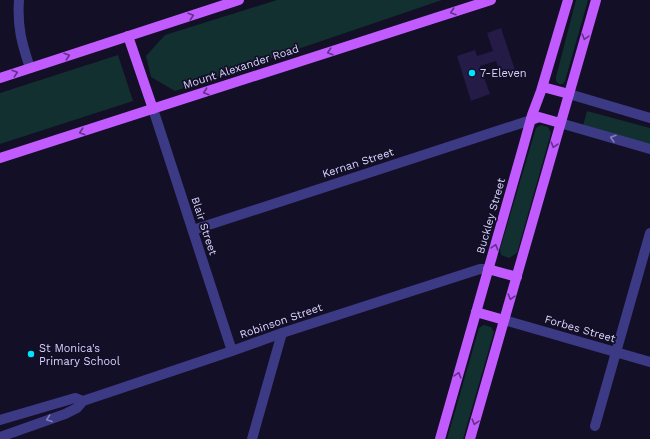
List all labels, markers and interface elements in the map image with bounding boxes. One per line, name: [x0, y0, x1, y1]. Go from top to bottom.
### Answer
one-way arrow: [450, 7, 457, 16]
one-way arrow: [187, 12, 194, 20]
one-way arrow: [581, 34, 590, 41]
street label: Mount Alexander Road: [181, 42, 301, 92]
one-way arrow: [326, 47, 333, 56]
one-way arrow: [63, 52, 70, 61]
place label: 7-Eleven: [480, 67, 527, 80]
marker: 7-Eleven: [467, 68, 477, 78]
one-way arrow: [11, 69, 18, 78]
one-way arrow: [203, 87, 210, 95]
one-way arrow: [79, 127, 86, 135]
one-way arrow: [609, 134, 616, 143]
one-way arrow: [550, 142, 559, 149]
street label: Kernan Street: [321, 145, 396, 181]
street label: Buckley Street: [474, 176, 508, 255]
street label: Blair Street: [188, 195, 220, 257]
one-way arrow: [490, 244, 498, 250]
one-way arrow: [507, 294, 516, 301]
street label: Robinson Street: [238, 301, 324, 341]
street label: Forbes Street: [543, 313, 617, 345]
place label: St Monica's Primary School: [39, 342, 121, 368]
marker: St Monica's Primary School: [26, 349, 36, 359]
one-way arrow: [453, 371, 462, 378]
one-way arrow: [46, 415, 53, 423]
one-way arrow: [471, 419, 480, 426]

